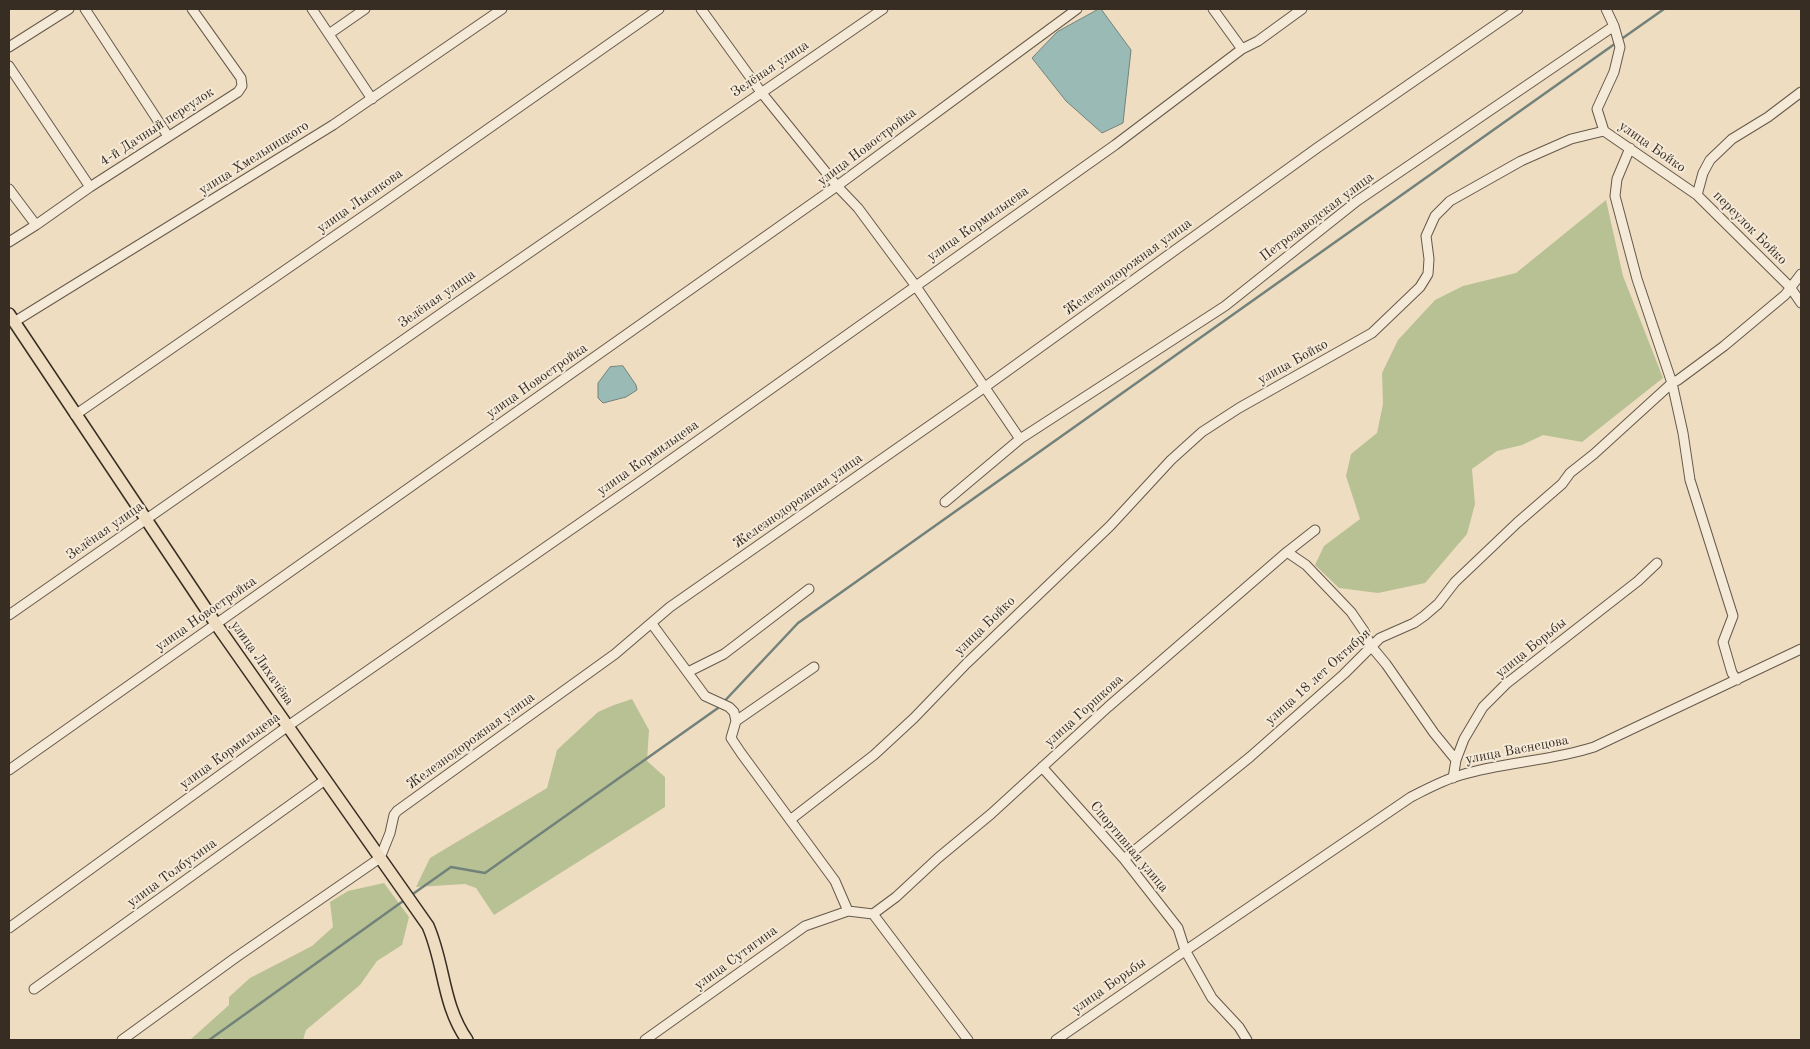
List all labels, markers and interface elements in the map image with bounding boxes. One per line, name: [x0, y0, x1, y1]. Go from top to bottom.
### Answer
street label: Зелёная улица: [728, 37, 812, 101]
street label: 4-й Дачный переулок: [97, 84, 217, 170]
street label: улица Новостройка: [814, 104, 920, 190]
street label: улица Хмельницкого: [196, 117, 312, 199]
street label: улица Бойко: [1615, 118, 1689, 176]
street label: улица Лысикова: [314, 165, 406, 237]
street label: Петрозаводская улица: [1257, 169, 1377, 265]
street label: улица Кормильцева: [924, 183, 1032, 265]
street label: переулок Бойко: [1710, 188, 1790, 268]
street label: Железнодорожная улица: [1061, 215, 1195, 319]
street label: Зелёная улица: [395, 266, 479, 332]
street label: улица Бойко: [1255, 336, 1331, 388]
street label: улица Новостройка: [483, 340, 591, 422]
street label: улица Кормильцева: [594, 417, 702, 499]
street label: Железнодорожная улица: [730, 450, 866, 552]
street label: Зелёная улица: [63, 498, 147, 564]
street label: улица Новостройка: [152, 573, 260, 655]
street label: улица Бойко: [951, 593, 1019, 659]
street label: улица Борьбы: [1492, 614, 1570, 682]
street label: улица Лихачёва: [227, 617, 297, 709]
street label: улица 18 лет Октября: [1262, 625, 1374, 729]
street label: улица Горшкова: [1041, 671, 1127, 751]
street label: Железнодорожная улица: [404, 689, 538, 793]
street label: улица Кормильцева: [176, 709, 284, 793]
street label: улица Васнецова: [1464, 732, 1570, 768]
street label: Спортивная улица: [1086, 798, 1172, 896]
street label: улица Толбухина: [124, 835, 220, 911]
street label: улица Сутягина: [691, 922, 781, 994]
street label: улица Борьбы: [1069, 954, 1149, 1018]

